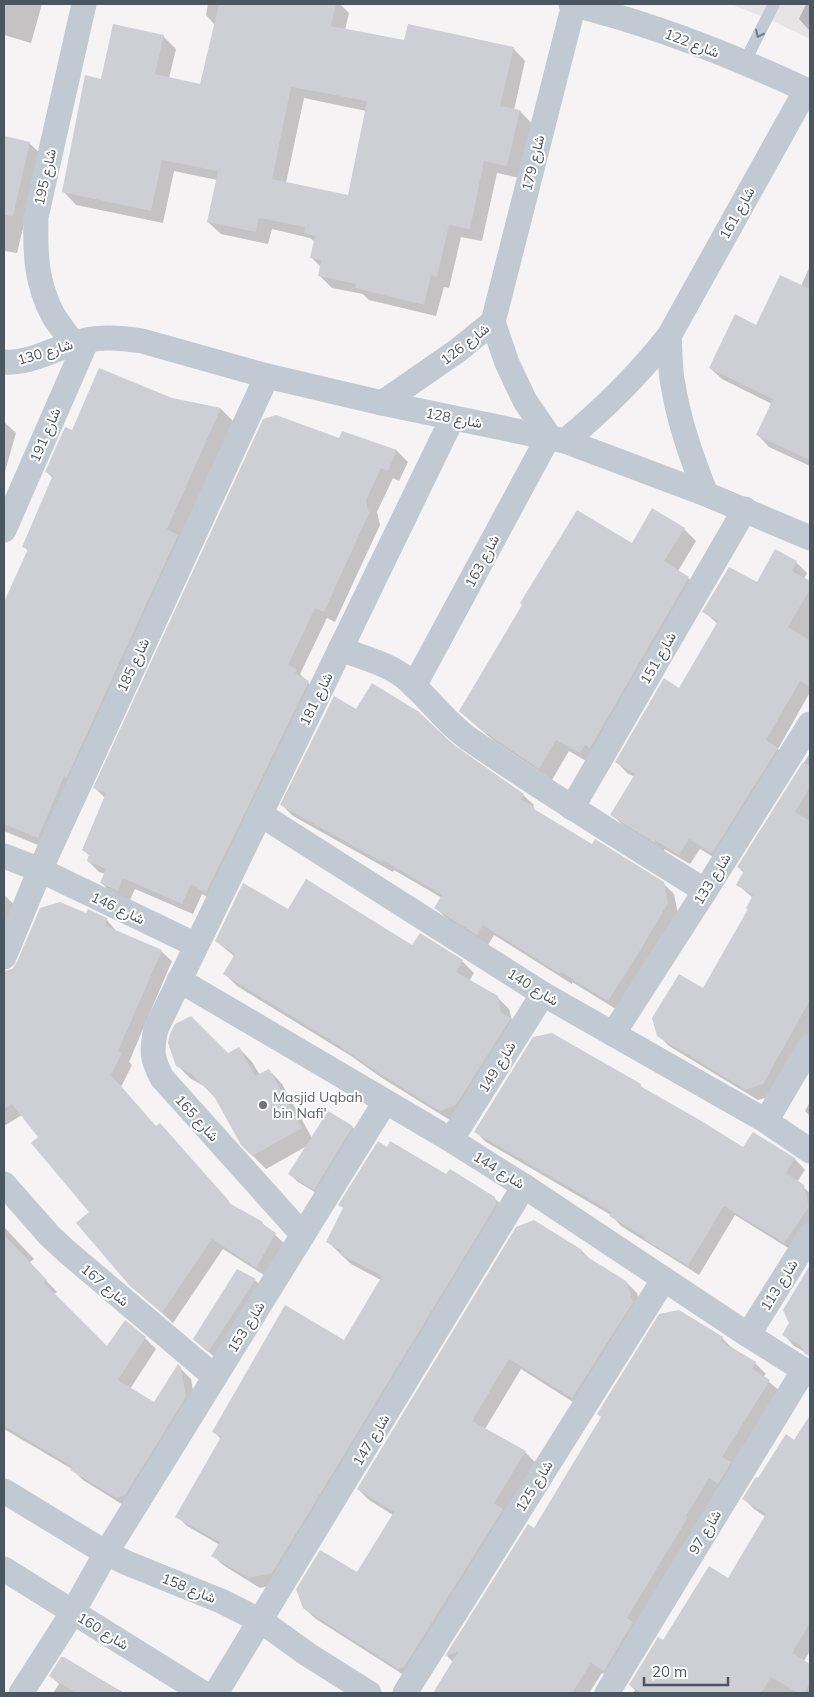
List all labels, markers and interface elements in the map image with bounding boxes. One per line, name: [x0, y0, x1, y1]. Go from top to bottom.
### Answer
street label: شارع 122: [661, 24, 722, 63]
one-way arrow: [755, 28, 765, 37]
street label: شارع 179: [517, 133, 551, 193]
street label: شارع 195: [30, 147, 62, 207]
street label: شارع 161: [715, 184, 760, 243]
street label: شارع 126: [437, 319, 494, 370]
street label: شارع 130: [15, 335, 75, 371]
street label: شارع 128: [424, 404, 484, 434]
street label: شارع 191: [26, 405, 66, 466]
street label: شارع 163: [461, 532, 505, 591]
street label: شارع 151: [636, 629, 682, 688]
street label: شارع 185: [113, 635, 155, 695]
street label: شارع 181: [295, 669, 338, 729]
street label: شارع 133: [689, 850, 736, 909]
street label: شارع 146: [88, 888, 148, 930]
street label: شارع 140: [503, 964, 562, 1011]
street label: شارع 149: [474, 1038, 521, 1097]
place label: Masjid Uqbah bin Nafi': [273, 1088, 363, 1122]
street label: شارع 165: [170, 1091, 223, 1147]
marker: Masjid Uqbah bin Nafi': [257, 1099, 269, 1111]
street label: شارع 144: [469, 1147, 528, 1194]
street label: شارع 113: [756, 1256, 803, 1315]
street label: شارع 167: [76, 1260, 133, 1312]
street label: شارع 153: [223, 1298, 270, 1357]
street label: شارع 147: [349, 1411, 395, 1470]
street label: شارع 125: [511, 1457, 558, 1516]
street label: شارع 97: [685, 1507, 727, 1559]
street label: شارع 158: [158, 1569, 219, 1609]
street label: شارع 160: [73, 1608, 132, 1655]
scale bar: [644, 1654, 728, 1686]
text: 20 m: [652, 1662, 687, 1681]

